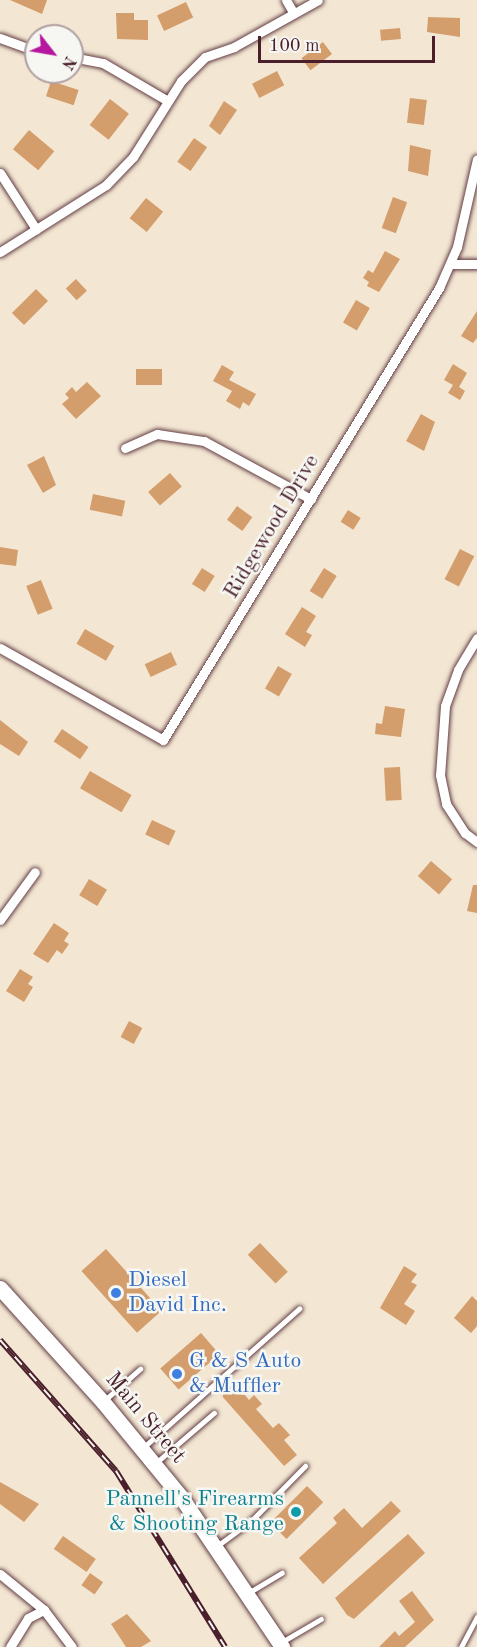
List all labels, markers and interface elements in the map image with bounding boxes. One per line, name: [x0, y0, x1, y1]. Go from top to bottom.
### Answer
north arrow: [24, 24, 84, 84]
scale bar: [261, 24, 438, 62]
text: 100 m: [269, 37, 320, 55]
text: N: [58, 53, 78, 72]
street label: Ridgewood Drive: [219, 450, 325, 604]
place label: Diesel David Inc.: [128, 1267, 227, 1318]
marker: Diesel David Inc.: [109, 1286, 123, 1300]
place label: G & S Auto & Muffler: [189, 1348, 301, 1400]
street label: Main Street: [99, 1367, 191, 1469]
marker: G & S Auto & Muffler: [170, 1367, 184, 1381]
place label: Pannell's Firearms & Shooting Range: [106, 1486, 284, 1538]
marker: Pannell's Firearms & Shooting Range: [289, 1505, 303, 1519]

